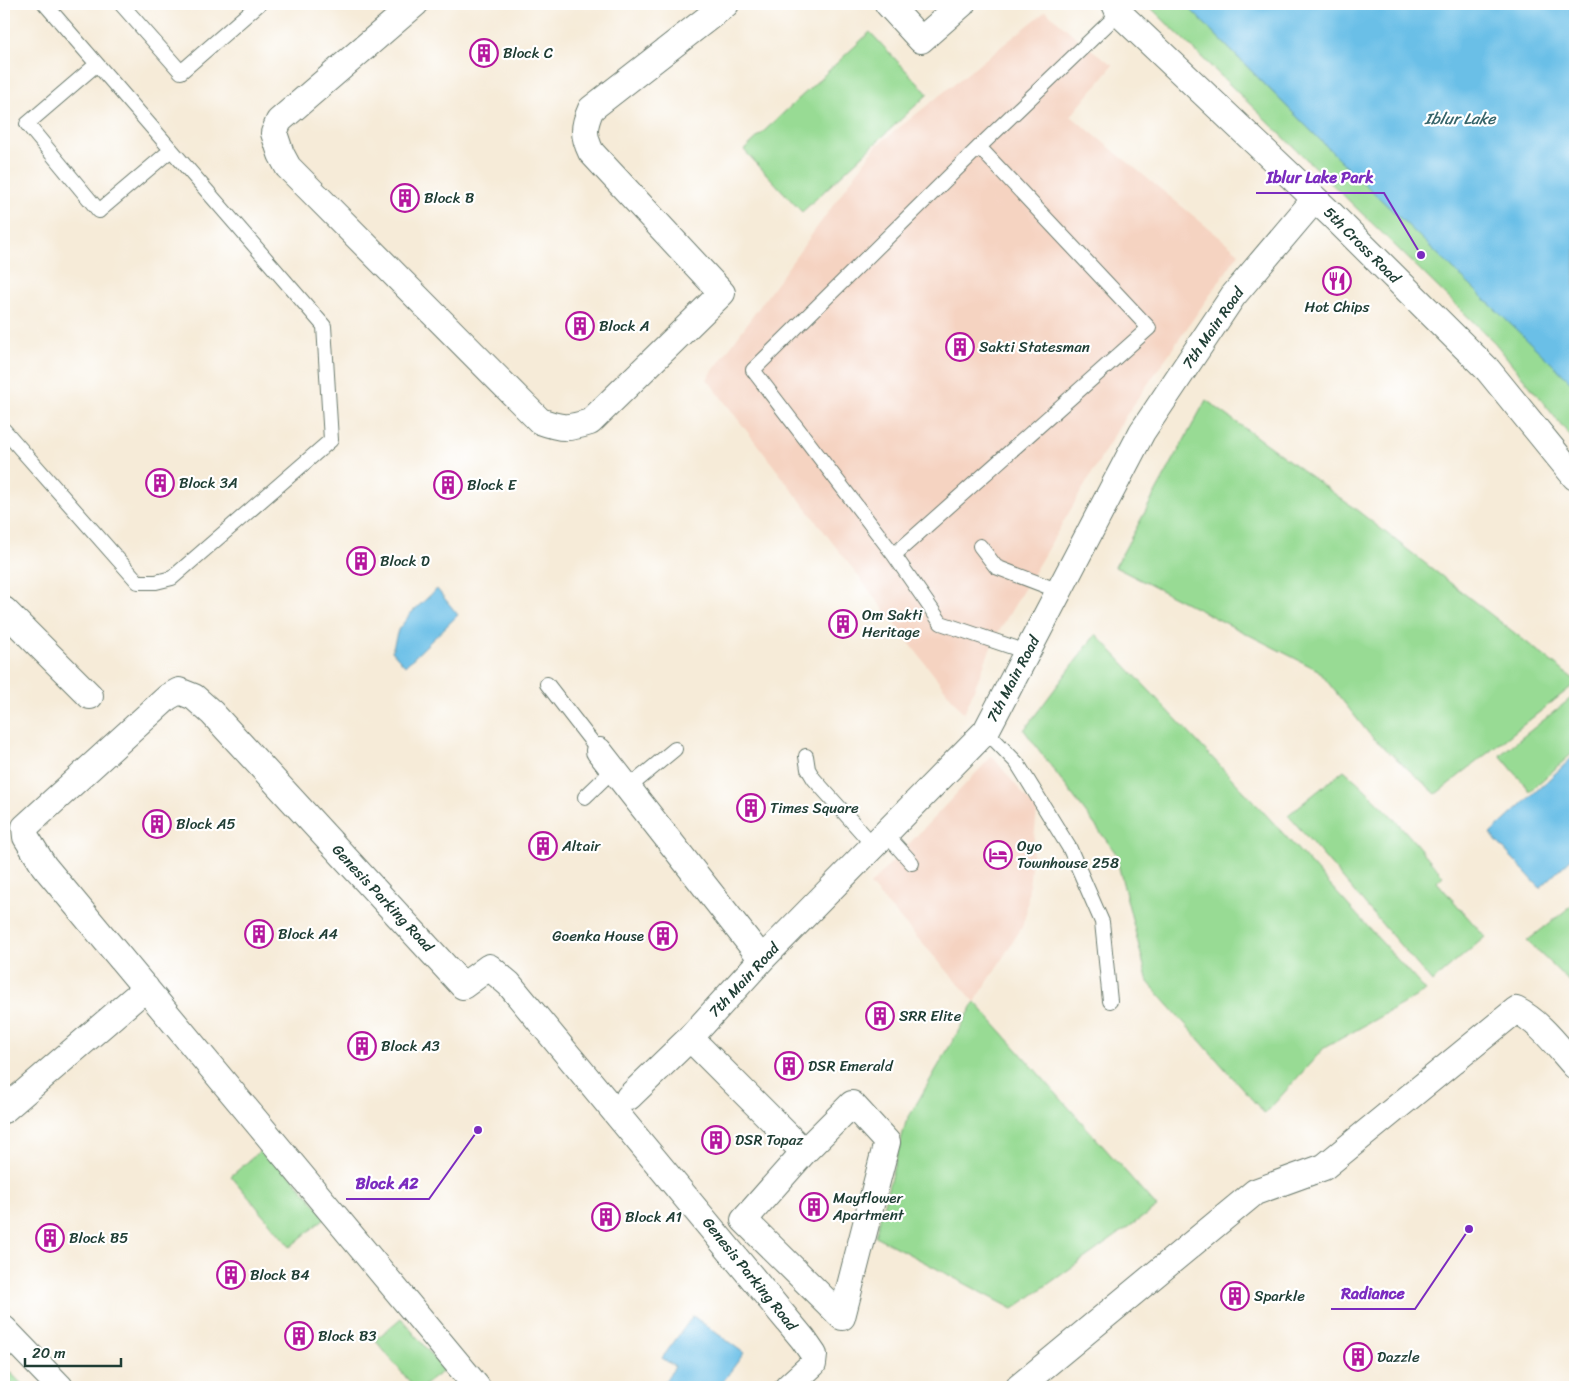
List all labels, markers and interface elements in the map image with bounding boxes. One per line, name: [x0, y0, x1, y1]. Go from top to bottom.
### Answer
building icon: Block C: [469, 38, 499, 68]
place label: Block C: [503, 40, 554, 66]
water label: Iblur Lake: [1424, 104, 1498, 133]
callout: Iblur Lake Park: [1256, 162, 1384, 193]
text: Iblur Lake Park: [1265, 163, 1374, 192]
building icon: Block B: [390, 183, 420, 213]
place label: Block B: [424, 185, 475, 211]
street label: 5th Cross Road: [1317, 200, 1407, 290]
restaurant icon: Hot Chips: [1322, 266, 1352, 296]
street label: 7th Main Road: [1175, 281, 1251, 374]
place label: Hot Chips: [1305, 294, 1370, 320]
building icon: Block A: [565, 311, 595, 341]
place label: Block A: [599, 313, 650, 339]
building icon: Sakti Statesman: [945, 332, 975, 362]
place label: Sakti Statesman: [979, 334, 1090, 360]
building icon: Block 3A: [145, 468, 175, 498]
place label: Block 3A: [179, 470, 238, 496]
building icon: Block E: [433, 470, 463, 500]
place label: Block E: [467, 472, 518, 498]
building icon: Block D: [346, 546, 376, 576]
place label: Block D: [380, 548, 430, 574]
place label: Om Sakti Heritage: [862, 602, 923, 645]
building icon: Om Sakti Heritage: [828, 609, 858, 639]
street label: 7th Main Road: [979, 630, 1047, 727]
building icon: Times Square: [736, 793, 766, 823]
place label: Times Square: [770, 795, 859, 821]
building icon: Block A5: [142, 809, 172, 839]
place label: Block A5: [176, 811, 236, 837]
building icon: Altair: [528, 831, 558, 861]
place label: Altair: [561, 833, 601, 859]
place label: Oyo Townhouse 258: [1017, 833, 1119, 876]
street label: Genesis Parking Road: [326, 838, 441, 959]
hotel icon: Oyo Townhouse 258: [983, 840, 1013, 870]
building icon: Block A4: [244, 919, 274, 949]
place label: Block A4: [278, 921, 338, 947]
building icon: Goenka House: [648, 921, 678, 951]
place label: Goenka House: [552, 923, 644, 949]
street label: 7th Main Road: [702, 936, 787, 1024]
building icon: SRR Elite: [865, 1001, 895, 1031]
place label: SRR Elite: [899, 1003, 962, 1029]
building icon: Block A3: [347, 1031, 377, 1061]
place label: Block A3: [381, 1033, 440, 1059]
building icon: DSR Emerald: [774, 1051, 804, 1081]
place label: DSR Emerald: [808, 1053, 894, 1079]
building icon: DSR Topaz: [701, 1125, 731, 1155]
place label: DSR Topaz: [735, 1127, 804, 1153]
callout: Block A2: [346, 1168, 429, 1199]
text: Block A2: [355, 1169, 419, 1198]
place label: Mayflower Apartment: [832, 1185, 905, 1228]
building icon: Mayflower Apartment: [799, 1192, 829, 1222]
building icon: Block A1: [591, 1202, 621, 1232]
place label: Block A1: [625, 1204, 682, 1230]
street label: Genesis Parking Road: [696, 1211, 805, 1338]
building icon: Block B5: [35, 1223, 65, 1253]
place label: Block B5: [69, 1225, 129, 1251]
building icon: Block B4: [216, 1260, 246, 1290]
place label: Block B4: [250, 1262, 310, 1288]
callout: Radiance: [1331, 1278, 1415, 1309]
text: Radiance: [1340, 1279, 1405, 1308]
building icon: Sparkle: [1220, 1281, 1250, 1311]
place label: Sparkle: [1254, 1283, 1305, 1309]
building icon: Block B3: [284, 1321, 314, 1351]
place label: Block B3: [318, 1323, 377, 1349]
scale bar: [25, 1336, 121, 1368]
text: 20 m: [32, 1340, 66, 1366]
building icon: Dazzle: [1343, 1342, 1373, 1372]
place label: Dazzle: [1377, 1344, 1420, 1370]

